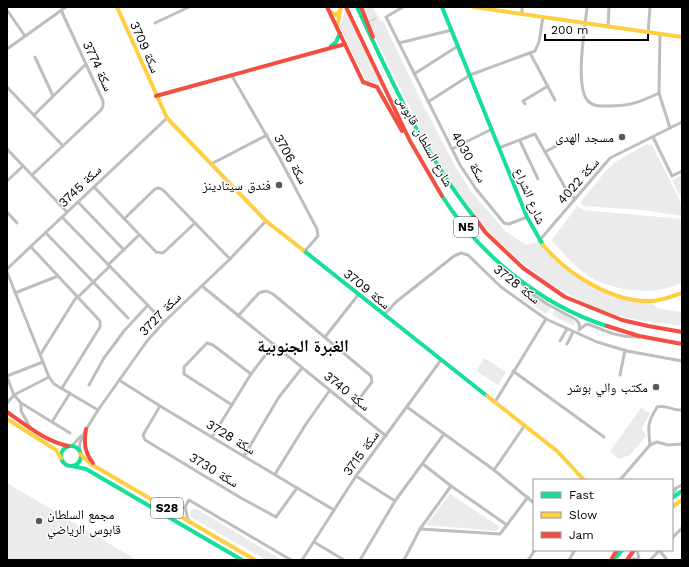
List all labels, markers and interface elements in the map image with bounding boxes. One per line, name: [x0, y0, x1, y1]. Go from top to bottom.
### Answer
scale bar: [545, 16, 648, 42]
street label: سكة 3709: [127, 19, 163, 75]
text: 200 m: [551, 23, 588, 37]
street label: سكة 3774: [80, 39, 116, 93]
street label: شارع السلطان قابوس: [392, 93, 456, 190]
street label: سكة 4030: [448, 129, 490, 185]
place label: مسجد الهدى: [555, 130, 614, 146]
street label: سكة 3706: [271, 131, 311, 187]
marker: مسجد الهدى: [617, 132, 627, 142]
street label: سكة 4022: [554, 155, 602, 207]
street label: سكة 3745: [55, 162, 105, 210]
street label: شارع الشراع: [510, 166, 549, 227]
place label: فندق سيتادينز: [202, 178, 271, 194]
marker: فندق سيتادينز: [274, 180, 284, 190]
road number: N5: [454, 217, 478, 237]
street label: سكة 3728: [491, 261, 543, 307]
street label: سكة 3709: [341, 266, 393, 312]
street label: سكة 3727: [136, 289, 184, 339]
district label: الغبرة الجنوبية: [257, 336, 349, 357]
street label: سكة 3740: [321, 368, 373, 414]
place label: مكتب والي بوشر: [567, 380, 648, 398]
marker: مكتب والي بوشر: [651, 382, 661, 392]
street label: سكة 3728: [204, 416, 258, 458]
street label: سكة 3715: [340, 428, 382, 478]
street label: سكة 3730: [187, 449, 241, 491]
legend: [533, 479, 673, 551]
text: Fast: [569, 488, 594, 502]
road number: S28: [151, 498, 183, 518]
place label: مجمع السلطان قابوس الرياضي: [47, 507, 121, 540]
text: Slow: [569, 508, 597, 522]
marker: مجمع السلطان قابوس الرياضي: [34, 516, 44, 526]
text: Jam: [569, 528, 594, 542]

